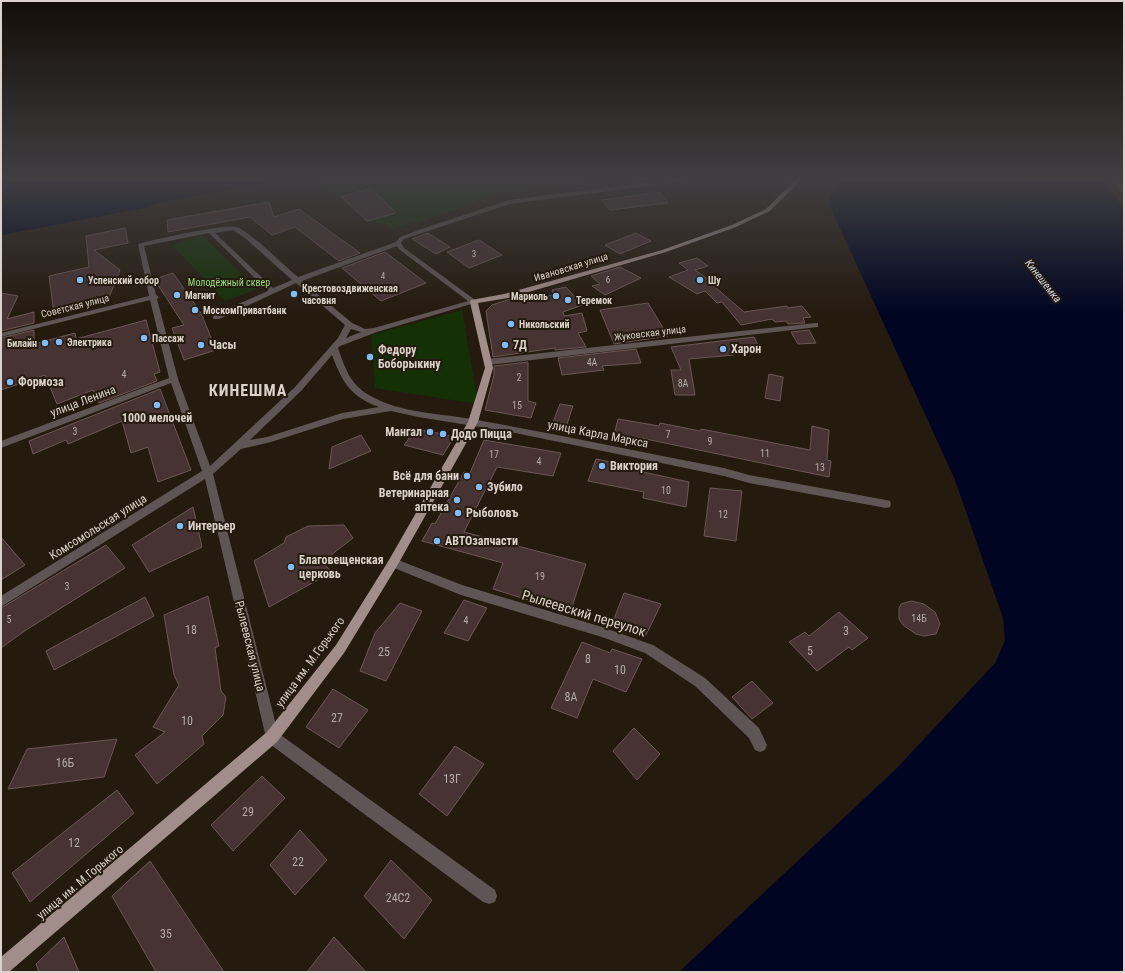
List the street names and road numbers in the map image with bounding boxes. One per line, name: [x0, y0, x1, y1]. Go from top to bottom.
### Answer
street label: Ивановская улица: [533, 250, 609, 283]
street label: Советская улица: [40, 292, 110, 320]
street label: Жуковская улица: [613, 323, 687, 343]
street label: улица Ленина: [48, 382, 118, 420]
street label: улица Карла Маркса: [546, 417, 650, 451]
street label: Комсомольская улица: [47, 491, 149, 563]
street label: Рылеевский переулок: [520, 587, 648, 640]
street label: Рылеевская улица: [232, 599, 268, 693]
street label: улица им. М.Горького: [273, 614, 347, 710]
street label: улица им. М.Горького: [34, 842, 126, 922]

